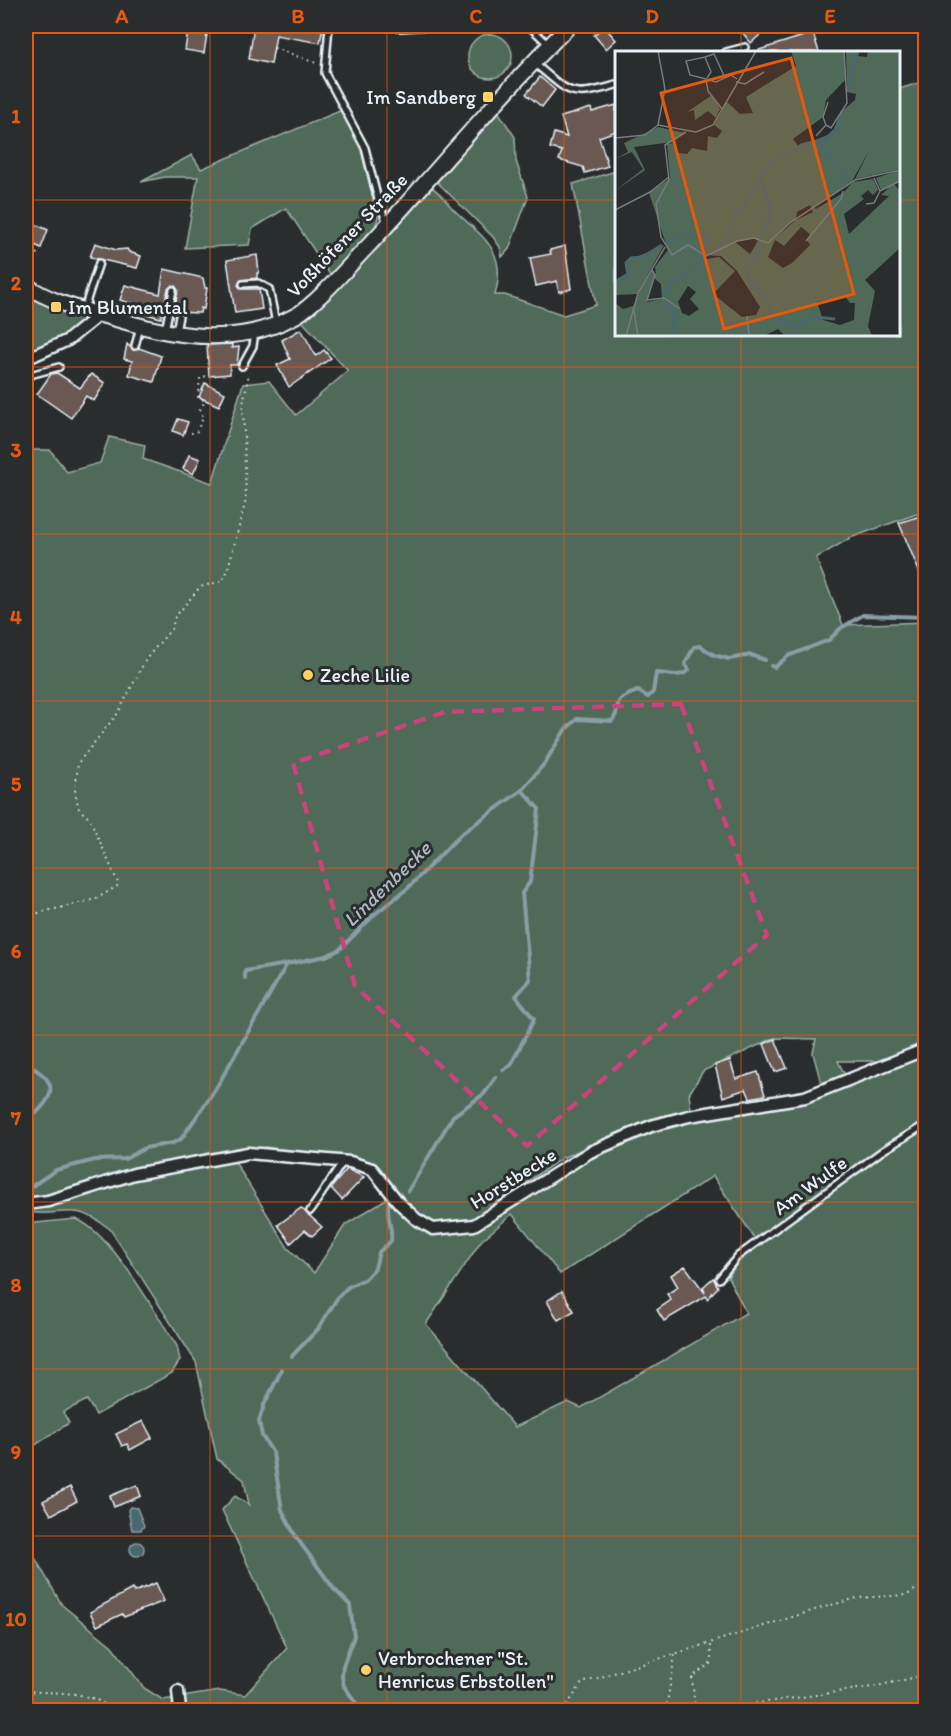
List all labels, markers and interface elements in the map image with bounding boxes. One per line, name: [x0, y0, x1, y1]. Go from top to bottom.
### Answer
text: A: [115, 4, 129, 28]
text: B: [292, 4, 305, 28]
text: C: [470, 4, 483, 28]
text: D: [645, 4, 659, 28]
text: E: [824, 4, 836, 28]
inset map: [615, 51, 900, 336]
place label: Im Sandberg: [366, 85, 477, 109]
marker: Im Sandberg: [481, 90, 495, 104]
text: 1: [11, 104, 21, 128]
street label: Voßhöfener Straße: [281, 168, 413, 302]
text: 2: [11, 271, 22, 295]
place label: Im Blumental: [68, 295, 188, 319]
marker: Im Blumental: [49, 300, 63, 314]
text: 3: [11, 438, 22, 462]
text: 4: [10, 605, 22, 629]
place label: Zeche Lilie: [320, 663, 410, 687]
marker: Zeche Lilie: [301, 668, 315, 682]
text: 5: [11, 772, 22, 796]
water label: Lindenbecke: [338, 835, 436, 932]
text: 6: [11, 939, 22, 963]
text: 7: [10, 1106, 21, 1130]
street label: Horstbecke: [465, 1142, 561, 1214]
street label: Am Wulfe: [769, 1150, 851, 1220]
text: 8: [11, 1273, 22, 1297]
text: 9: [11, 1440, 21, 1464]
text: 10: [5, 1607, 27, 1631]
place label: Verbrochener "St. Henricus Erbstollen": [378, 1646, 554, 1693]
marker: Verbrochener "St. Henricus Erbstollen": [359, 1663, 373, 1677]

